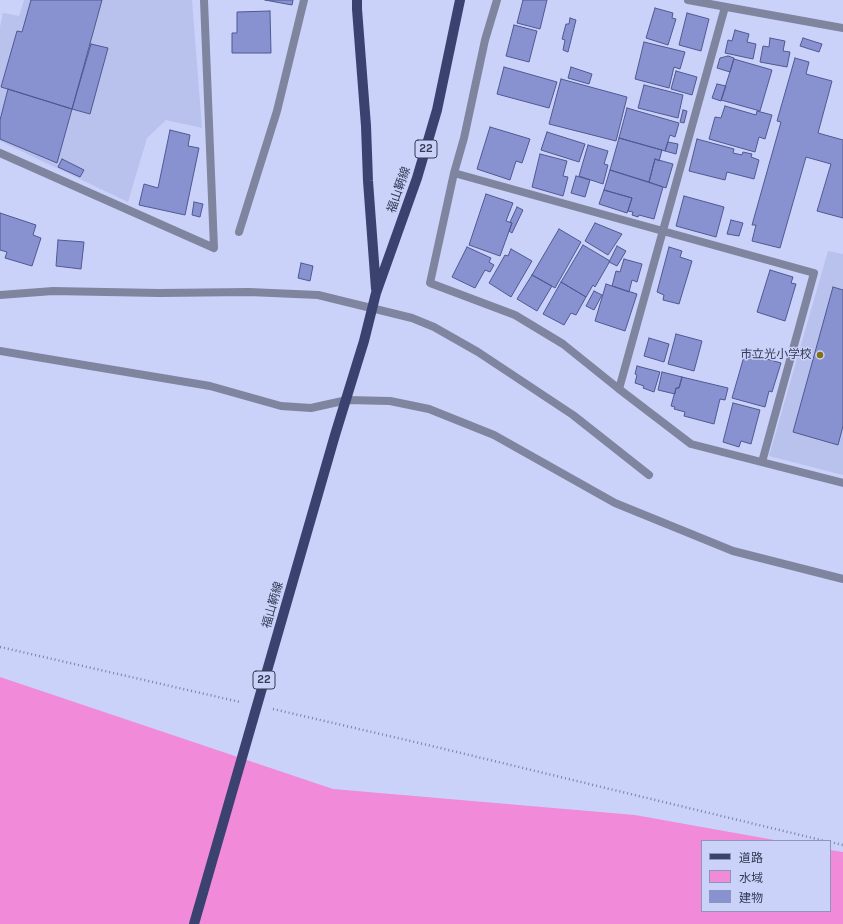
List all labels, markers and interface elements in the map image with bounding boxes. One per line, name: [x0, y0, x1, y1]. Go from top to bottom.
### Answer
road number: 22: [415, 140, 437, 158]
street label: 福山鞆線: [384, 165, 414, 215]
place label: 市立光小学校: [740, 348, 812, 362]
marker: 市立光小学校: [815, 350, 825, 360]
street label: 福山鞆線: [259, 580, 287, 630]
road number: 22: [253, 671, 275, 689]
legend: [701, 840, 831, 912]
text: 道路: [739, 851, 763, 865]
text: 水域: [739, 871, 763, 885]
text: 建物: [739, 891, 763, 905]

